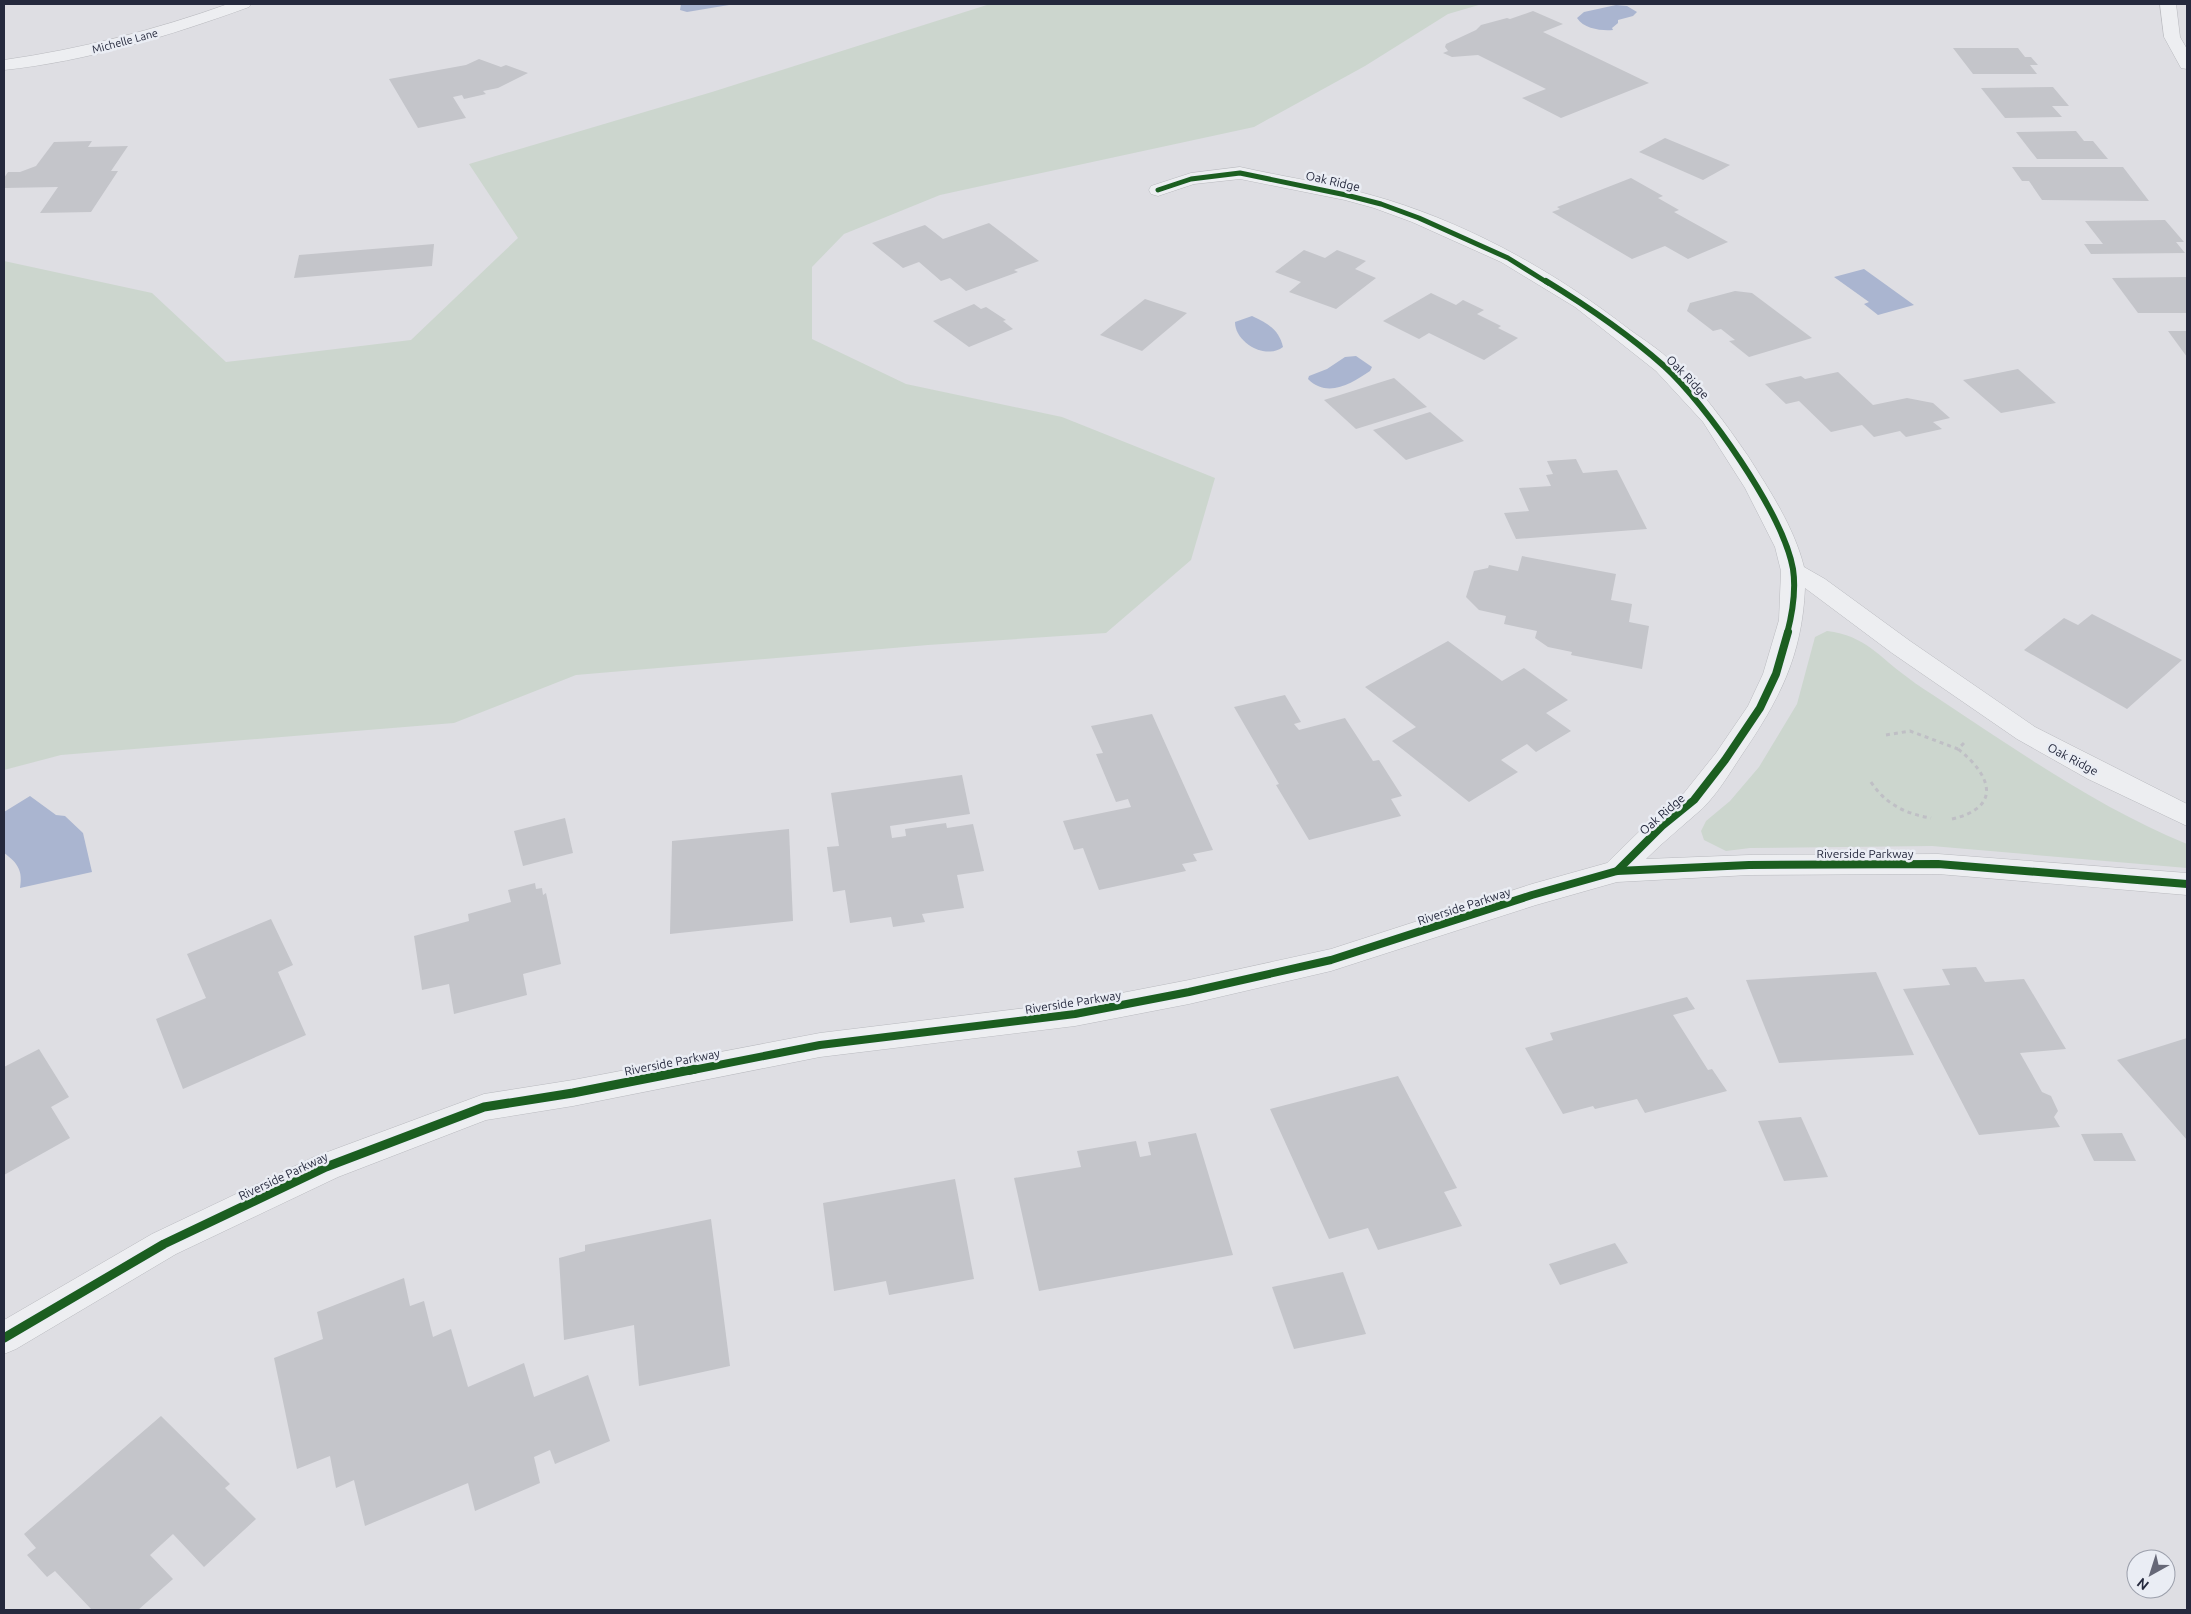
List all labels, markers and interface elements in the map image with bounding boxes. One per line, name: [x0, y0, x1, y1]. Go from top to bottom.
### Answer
street label: Michelle Lane: [91, 26, 159, 56]
street label: Oak Ridge: [1305, 168, 1361, 194]
street label: Oak Ridge: [1664, 353, 1712, 401]
street label: Oak Ridge: [2046, 740, 2100, 778]
street label: Oak Ridge: [1637, 791, 1687, 837]
street label: Riverside Parkway: [1816, 847, 1914, 860]
street label: Riverside Parkway: [1416, 885, 1512, 927]
street label: Riverside Parkway: [1024, 988, 1122, 1016]
street label: Riverside Parkway: [623, 1046, 721, 1078]
street label: Riverside Parkway: [236, 1150, 330, 1202]
north arrow: [2126, 1549, 2176, 1599]
text: N: [2134, 1575, 2152, 1594]

